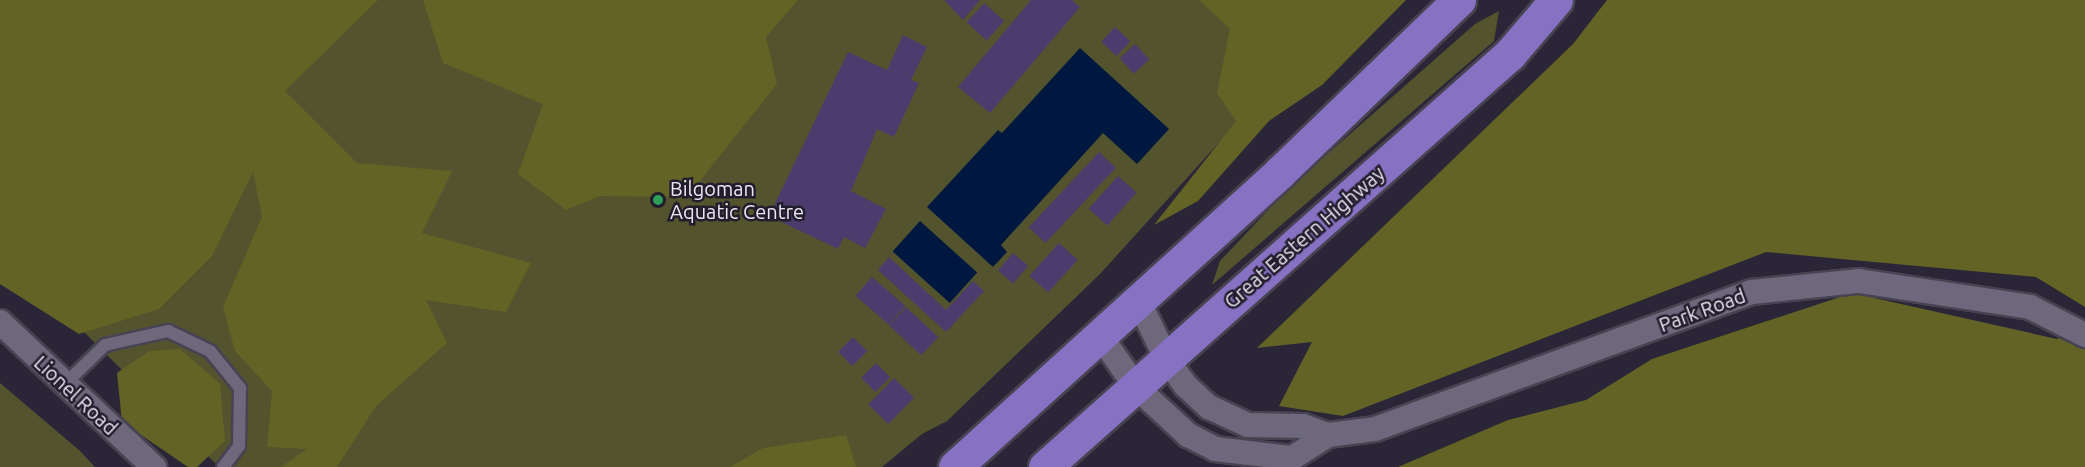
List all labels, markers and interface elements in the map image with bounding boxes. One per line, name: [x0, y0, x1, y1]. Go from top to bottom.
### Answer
street label: Great Eastern Highway: [1219, 161, 1389, 313]
place label: Bilgoman Aquatic Centre: [670, 176, 804, 223]
marker: Bilgoman Aquatic Centre: [651, 193, 665, 207]
street label: Park Road: [1655, 283, 1749, 337]
street label: Lionel Road: [29, 350, 123, 440]

